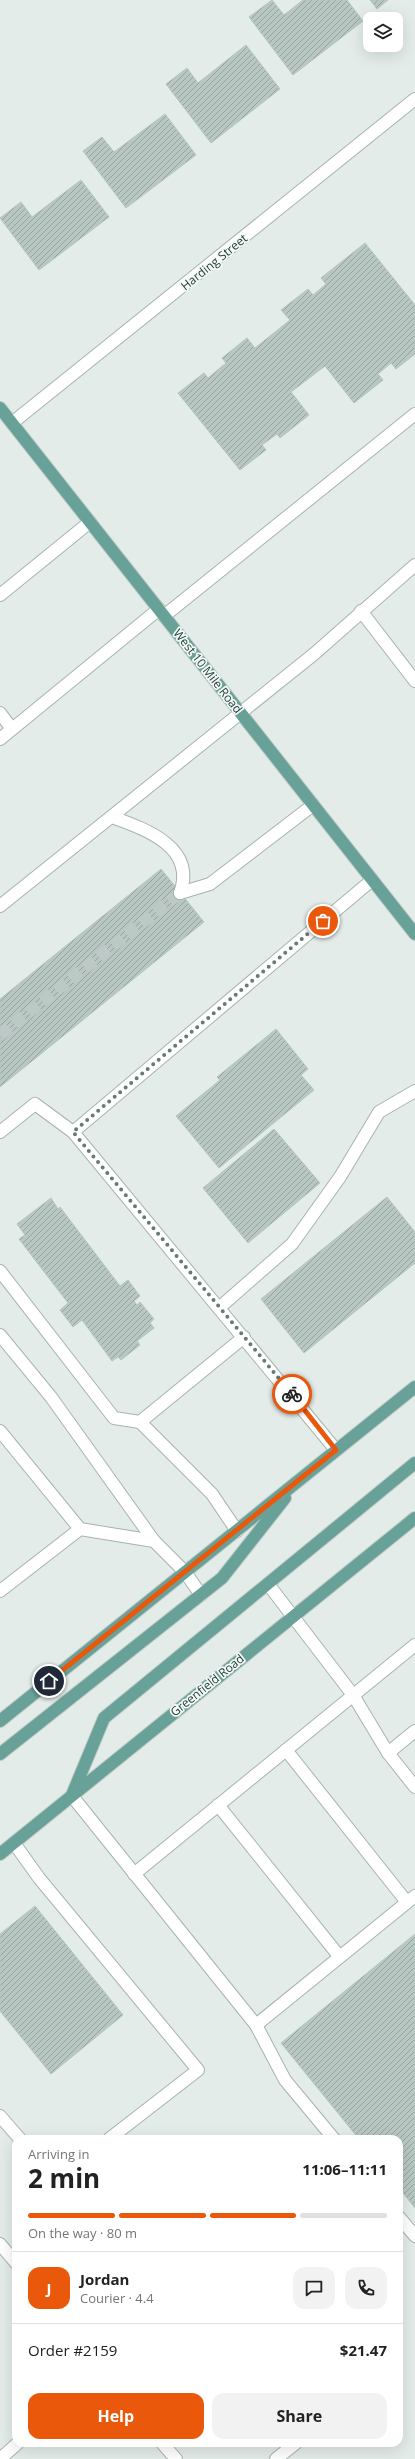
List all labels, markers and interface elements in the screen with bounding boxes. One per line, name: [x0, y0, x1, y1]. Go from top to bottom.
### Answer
map controls: [363, 12, 403, 52]
button: layers: [363, 12, 403, 52]
street label: Harding Street: [177, 230, 251, 294]
street label: West 10 Mile Road: [170, 625, 246, 717]
pin: [306, 904, 340, 938]
icon: bag: [312, 910, 334, 932]
courier: [272, 1374, 312, 1414]
icon: bike: [281, 1383, 303, 1405]
street label: Greenfield Road: [167, 1650, 247, 1720]
pin: [32, 1664, 66, 1698]
icon: home: [38, 1670, 60, 1692]
text: Arriving in: [28, 2145, 90, 2163]
text: 11:06–11:11: [302, 2159, 387, 2179]
text: 2 min: [28, 2160, 100, 2196]
text: On the way · 80 m: [28, 2224, 137, 2242]
button: chat: [293, 2267, 335, 2309]
button: phone: [345, 2267, 387, 2309]
text: Jordan: [80, 2269, 129, 2289]
text: J: [47, 2278, 51, 2298]
text: Courier · 4.4: [80, 2289, 154, 2307]
text: Order #2159: [28, 2340, 117, 2360]
text: $21.47: [340, 2340, 387, 2360]
button: Help: [28, 2393, 204, 2439]
button: Share: [212, 2393, 387, 2439]

